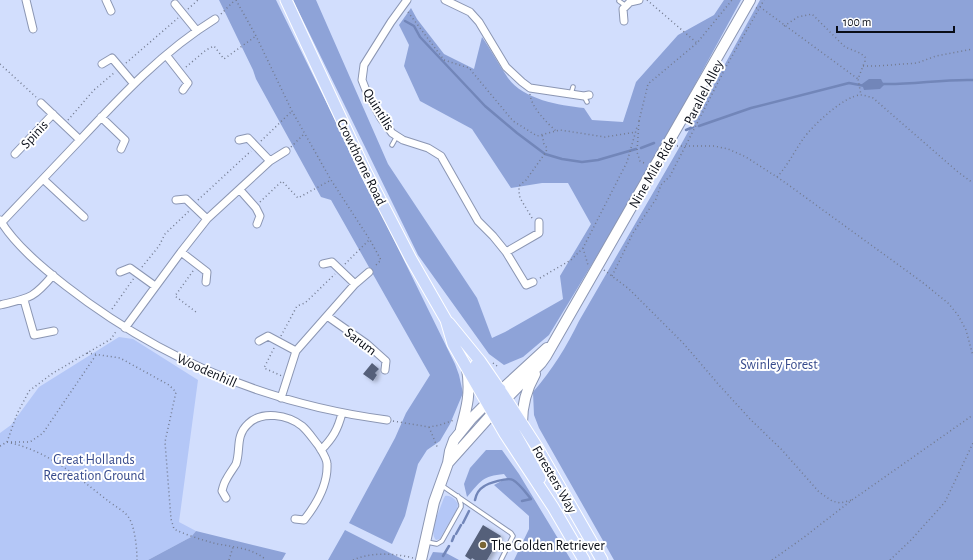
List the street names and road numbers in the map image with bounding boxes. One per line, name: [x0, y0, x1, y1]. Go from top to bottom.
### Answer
street label: Parallel Alley: [682, 58, 726, 127]
street label: Quintilis: [360, 86, 396, 133]
street label: Crowthorne Road: [334, 117, 388, 208]
street label: Spinis: [18, 118, 51, 151]
street label: Nine Mile Ride: [627, 134, 679, 211]
street label: Sarum: [342, 326, 379, 358]
street label: Woodenhill: [174, 351, 239, 390]
street label: Foresters Way: [529, 443, 579, 516]

